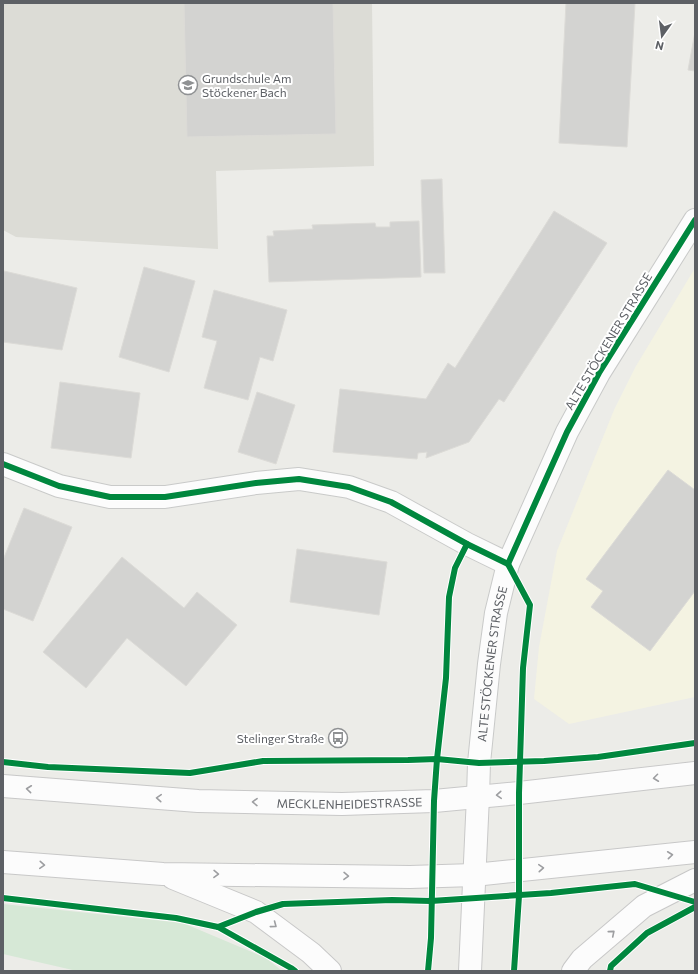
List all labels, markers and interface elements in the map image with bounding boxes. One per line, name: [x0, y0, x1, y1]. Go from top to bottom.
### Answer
north arrow: [642, 16, 682, 56]
text: N: [654, 39, 665, 53]
place label: Grundschule Am Stöckener Bach: [202, 71, 292, 99]
school or university icon: Grundschule Am Stöckener Bach: [177, 74, 199, 96]
street label: ALTE STÖCKENER STRASSE: [562, 270, 654, 412]
street label: ALTE STÖCKENER STRASSE: [474, 585, 509, 742]
bus stop icon: Stelinger Straße: [327, 727, 349, 749]
place label: Stelinger Straße: [237, 731, 324, 745]
one-way arrow: [653, 773, 659, 782]
one-way arrow: [26, 784, 32, 793]
one-way arrow: [496, 790, 502, 799]
one-way arrow: [156, 794, 162, 803]
street label: MECKLENHEIDESTRASSE: [276, 794, 422, 811]
one-way arrow: [252, 798, 258, 806]
one-way arrow: [667, 850, 673, 859]
one-way arrow: [39, 861, 45, 870]
one-way arrow: [538, 864, 544, 873]
one-way arrow: [213, 870, 219, 878]
one-way arrow: [343, 872, 349, 880]
one-way arrow: [269, 921, 276, 928]
one-way arrow: [607, 931, 615, 938]

